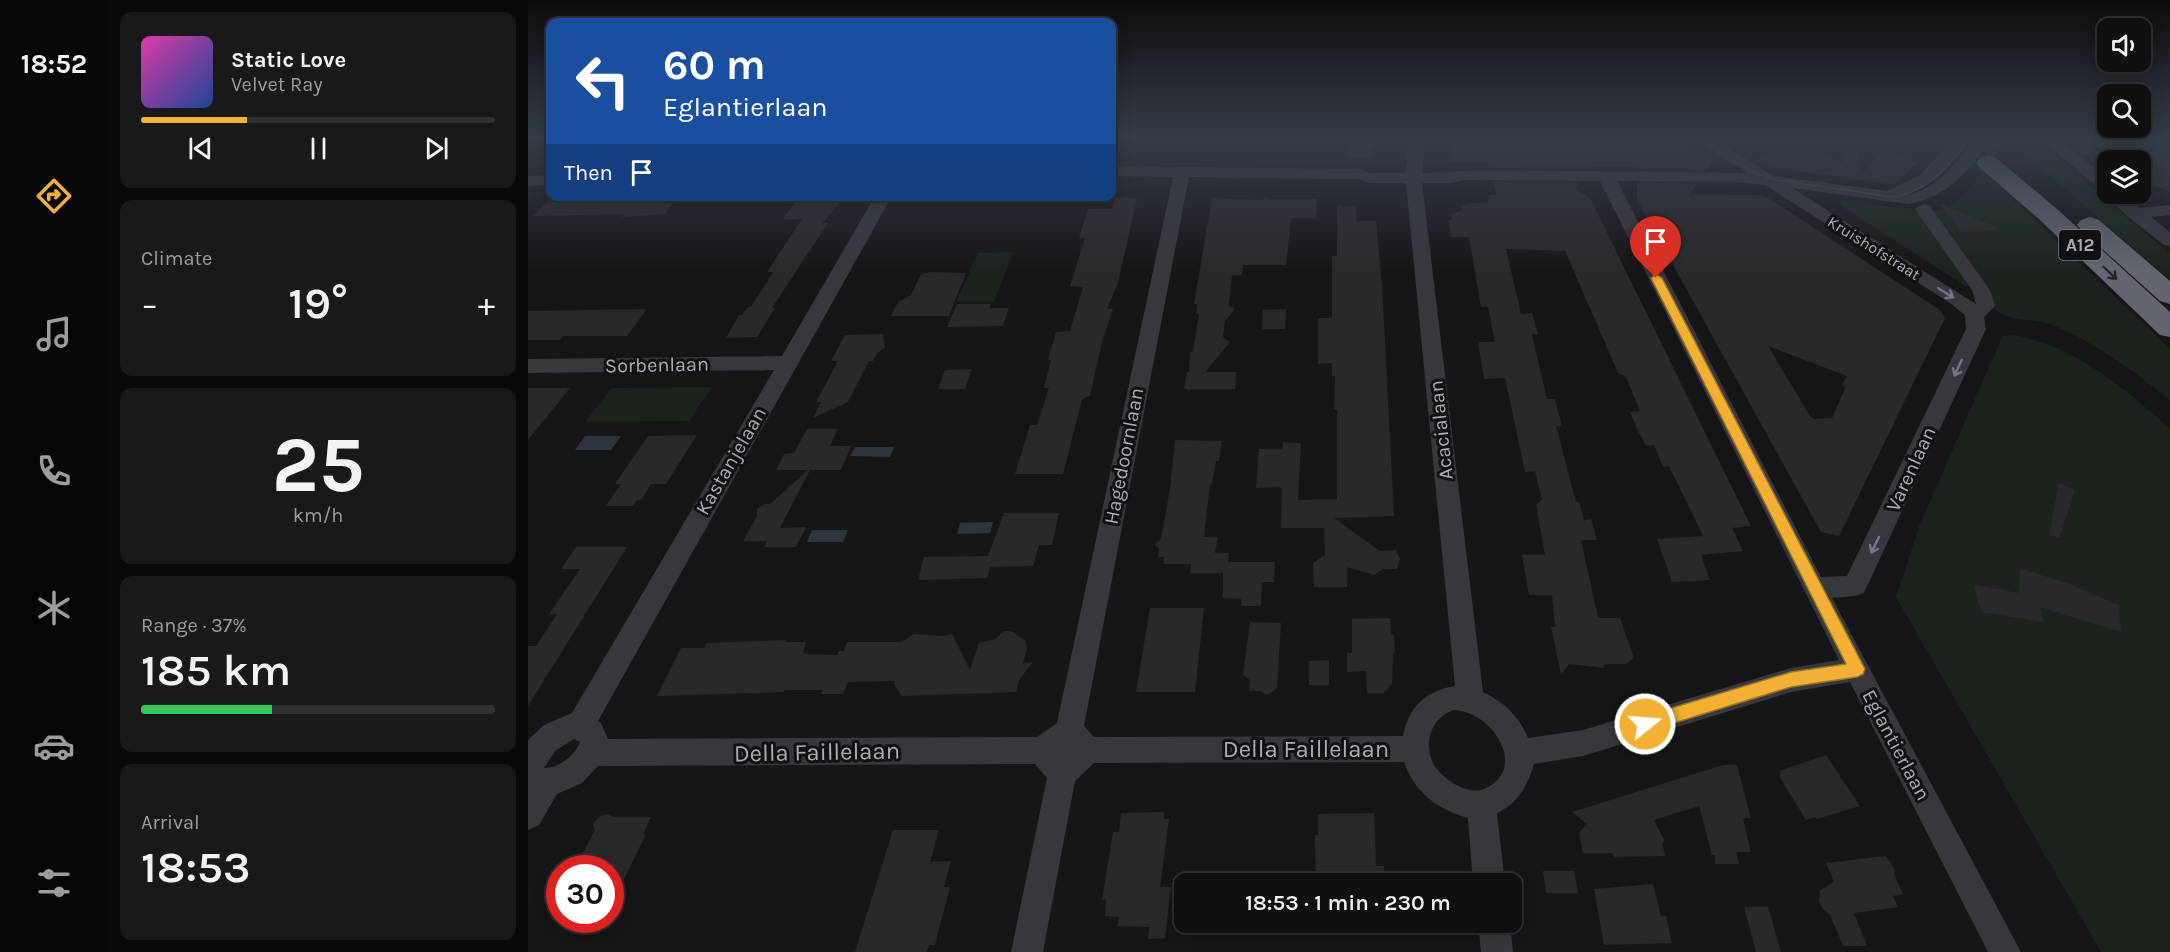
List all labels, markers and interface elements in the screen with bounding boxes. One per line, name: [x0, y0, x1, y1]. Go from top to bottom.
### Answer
map controls: [2097, 18, 2151, 204]
button: sound: [2097, 18, 2151, 72]
text: 60 m: [663, 40, 766, 90]
icon: left: [564, 42, 642, 120]
text: Static Love: [231, 47, 346, 73]
text: 18:52: [21, 48, 87, 80]
text: Velvet Ray: [231, 73, 323, 96]
button: search: [2097, 84, 2151, 138]
text: Eglantierlaan: [663, 91, 828, 123]
icon: previous: [184, 132, 217, 165]
icon: pause: [302, 132, 335, 165]
icon: next: [420, 132, 453, 165]
button: layers: [2097, 150, 2151, 204]
icon: arrive: [625, 156, 658, 189]
text: Then: [564, 160, 613, 186]
icon: directions: [33, 175, 75, 217]
street label: Kruishofstraat: [1824, 212, 1924, 284]
pin: [1630, 216, 1681, 278]
icon: arrive: [1639, 225, 1672, 258]
road number: A12: [2059, 230, 2101, 260]
text: Climate: [141, 247, 212, 270]
one-way arrow: [2102, 265, 2117, 280]
text: 19°: [288, 277, 348, 329]
text: −: [141, 285, 158, 323]
text: +: [478, 285, 495, 323]
one-way arrow: [1938, 286, 1955, 299]
icon: music: [33, 313, 75, 355]
street label: Sorbenlaan: [605, 353, 709, 377]
one-way arrow: [1951, 359, 1963, 377]
street label: Acacialaan: [1424, 379, 1458, 481]
street label: Hagedoornlaan: [1099, 386, 1149, 526]
street label: Kastanjelaan: [691, 403, 771, 519]
text: 25: [272, 419, 364, 511]
street label: Varenlaan: [1881, 423, 1941, 515]
icon: phone: [33, 450, 75, 492]
text: km/h: [293, 504, 343, 527]
one-way arrow: [1869, 535, 1881, 553]
icon: climate: [33, 587, 75, 629]
text: Range · 37%: [141, 614, 247, 637]
text: 185 km: [141, 644, 291, 696]
street label: Eglantierlaan: [1857, 686, 1935, 804]
position arrow: [1613, 692, 1677, 756]
icon: car: [33, 725, 75, 767]
street label: Della Faillelaan: [1223, 735, 1389, 763]
street label: Della Faillelaan: [734, 737, 900, 767]
text: Arrival: [141, 811, 200, 834]
text: 18:53: [141, 841, 251, 893]
speed limit sign: 30: [546, 855, 624, 933]
icon: filters: [33, 862, 75, 904]
text: 18:53 · 1 min · 230 m: [1245, 890, 1451, 916]

